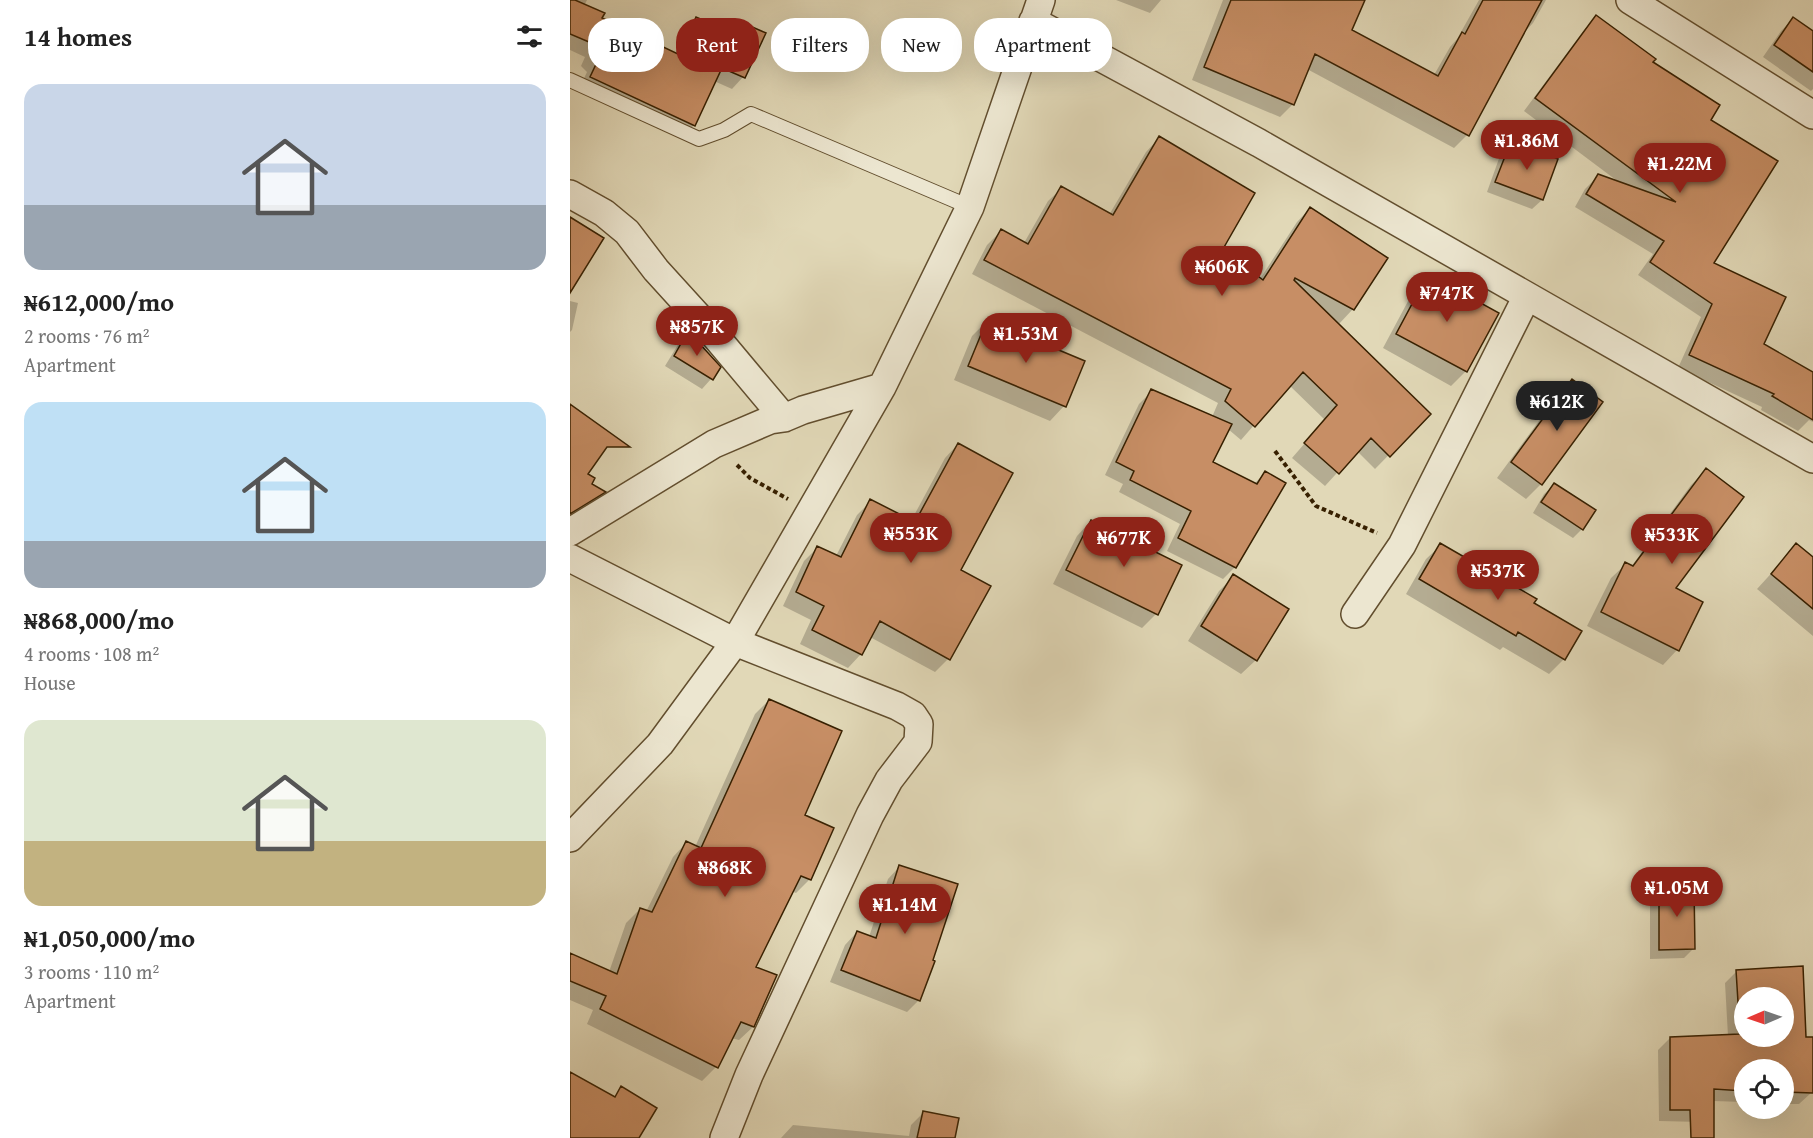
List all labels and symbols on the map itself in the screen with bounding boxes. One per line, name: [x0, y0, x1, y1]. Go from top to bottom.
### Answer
pin: ₦1.86M: [1478, 120, 1576, 171]
pin: ₦1.22M: [1631, 143, 1729, 194]
pin: ₦606K: [1180, 246, 1264, 297]
pin: ₦747K: [1405, 272, 1489, 323]
pin: ₦857K: [655, 306, 739, 357]
pin: ₦1.53M: [977, 313, 1075, 364]
pin: ₦612K: [1515, 381, 1599, 432]
pin: ₦553K: [869, 513, 953, 564]
pin: ₦533K: [1630, 514, 1714, 565]
pin: ₦677K: [1082, 517, 1166, 568]
pin: ₦537K: [1456, 550, 1540, 601]
pin: ₦868K: [683, 847, 767, 898]
pin: ₦1.05M: [1628, 867, 1726, 918]
pin: ₦1.14M: [856, 884, 954, 935]
north arrow: [1734, 987, 1794, 1047]

